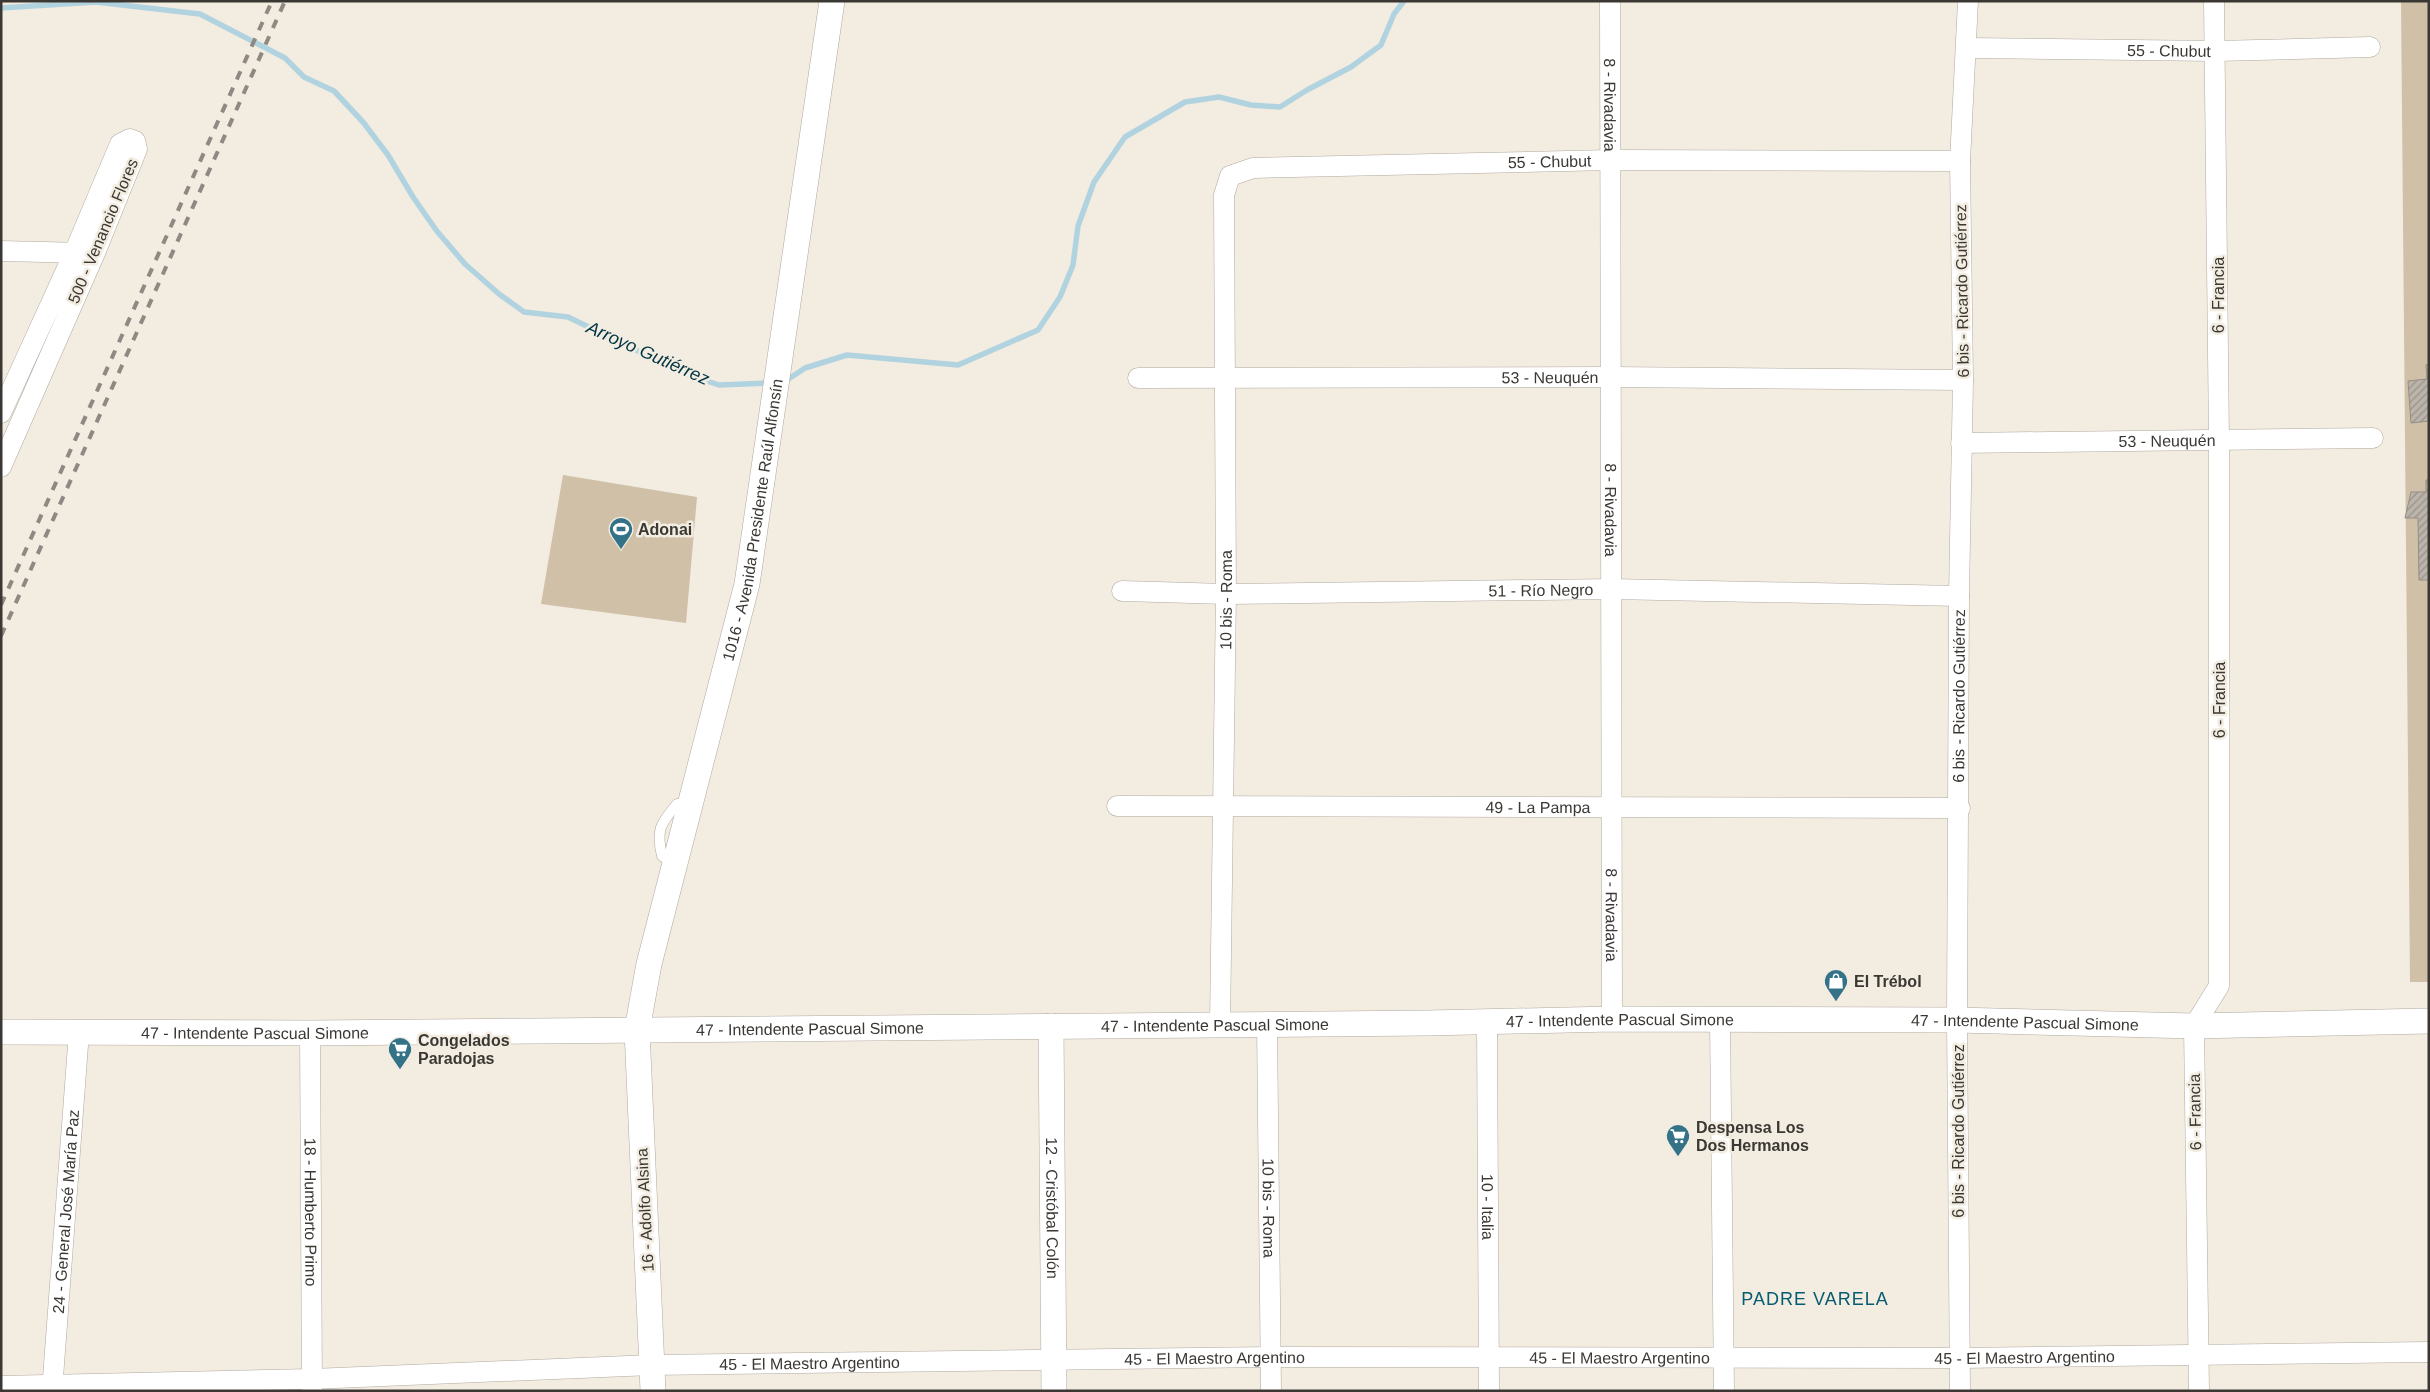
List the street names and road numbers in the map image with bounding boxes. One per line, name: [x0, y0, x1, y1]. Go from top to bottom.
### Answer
street label: 55 - Chubut: [2127, 41, 2211, 59]
street label: 8 - Rivadavia: [1602, 58, 1619, 152]
street label: 55 - Chubut: [1508, 152, 1592, 171]
street label: 500 - Venancio Flores: [65, 156, 141, 306]
street label: 6 bis - Ricardo Gutiérrez: [1952, 204, 1972, 378]
street label: 6 - Francia: [2210, 257, 2227, 333]
street label: 53 - Neuquén: [1501, 369, 1599, 386]
street label: 1016 - Avenida Presidente Raúl Alfonsín: [719, 378, 785, 663]
street label: 53 - Neuquén: [2118, 431, 2216, 450]
street label: 8 - Rivadavia: [1602, 463, 1620, 557]
street label: 10 bis - Roma: [1217, 550, 1235, 650]
street label: 51 - Río Negro: [1488, 581, 1594, 599]
street label: 6 bis - Ricardo Gutiérrez: [1950, 609, 1967, 783]
street label: 6 - Francia: [2211, 662, 2228, 738]
street label: 49 - La Pampa: [1485, 798, 1591, 816]
street label: 8 - Rivadavia: [1603, 868, 1620, 962]
street label: 47 - Intendente Pascual Simone: [1506, 1010, 1734, 1030]
street label: 47 - Intendente Pascual Simone: [1911, 1011, 2139, 1033]
street label: 47 - Intendente Pascual Simone: [1101, 1015, 1329, 1034]
street label: 47 - Intendente Pascual Simone: [696, 1019, 924, 1038]
street label: 47 - Intendente Pascual Simone: [141, 1024, 369, 1042]
street label: 6 bis - Ricardo Gutiérrez: [1950, 1044, 1967, 1218]
street label: 6 - Francia: [2186, 1074, 2204, 1150]
street label: 24 - General José María Paz: [49, 1109, 82, 1314]
street label: 12 - Cristóbal Colón: [1043, 1137, 1062, 1279]
street label: 18 - Humberto Primo: [302, 1138, 320, 1286]
street label: 16 - Adolfo Alsina: [633, 1148, 657, 1272]
street label: 10 bis - Roma: [1260, 1158, 1278, 1258]
street label: 10 - Italia: [1479, 1174, 1497, 1240]
street label: 45 - El Maestro Argentino: [1124, 1348, 1305, 1367]
street label: 45 - El Maestro Argentino: [1934, 1348, 2115, 1367]
street label: 45 - El Maestro Argentino: [1529, 1349, 1710, 1366]
street label: 45 - El Maestro Argentino: [719, 1353, 900, 1373]

